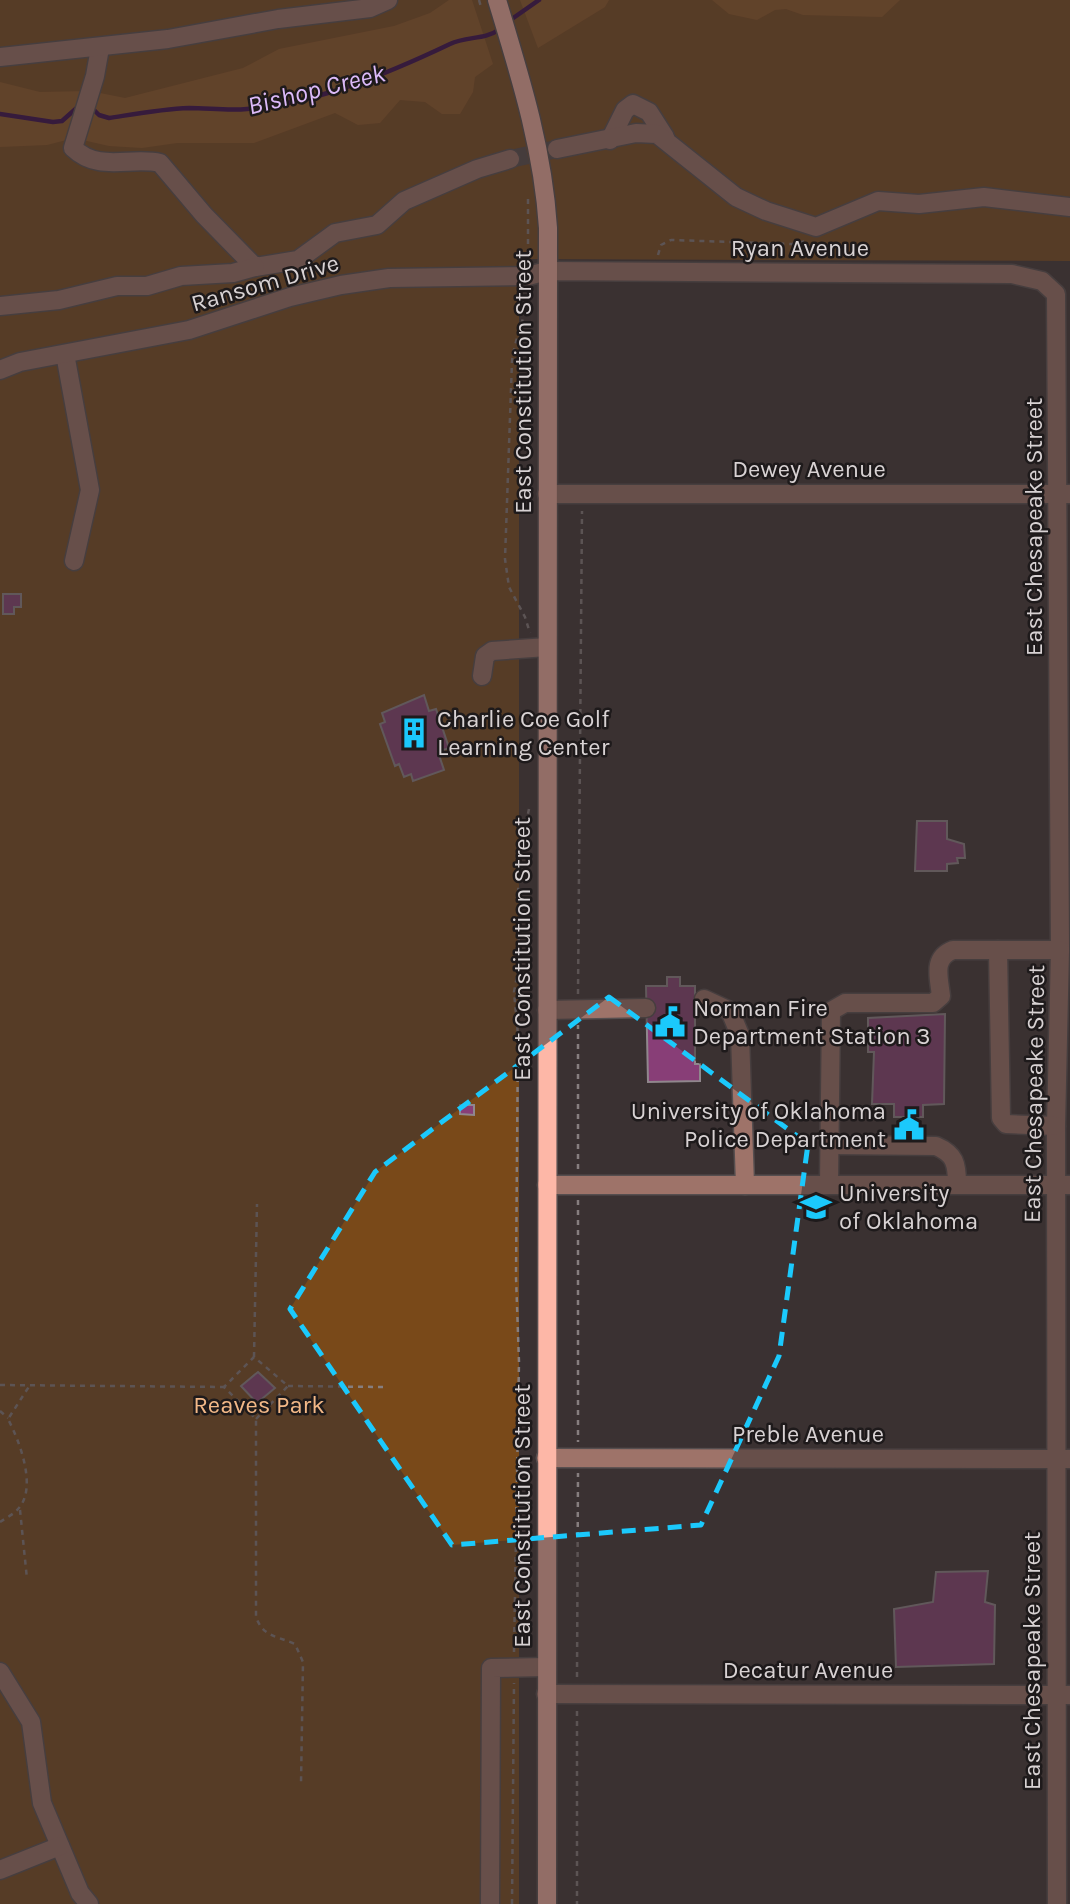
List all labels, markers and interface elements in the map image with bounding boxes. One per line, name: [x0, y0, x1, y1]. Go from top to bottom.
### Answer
water label: Bishop Creek: [244, 57, 389, 122]
street label: Ryan Avenue: [731, 234, 869, 262]
street label: Ransom Drive: [188, 249, 342, 317]
street label: East Constitution Street: [509, 250, 537, 514]
street label: East Chesapeake Street: [1020, 398, 1048, 656]
street label: Dewey Avenue: [732, 455, 886, 483]
place label: Charlie Coe Golf Learning Center: [437, 705, 610, 761]
building icon: Charlie Coe Golf Learning Center: [397, 716, 431, 750]
street label: East Constitution Street: [508, 817, 536, 1081]
street label: East Chesapeake Street: [1018, 965, 1050, 1223]
place label: Norman Fire Department Station 3: [693, 994, 930, 1050]
public building icon: Norman Fire Department Station 3: [653, 1005, 687, 1039]
place label: University of Oklahoma Police Department: [631, 1097, 886, 1153]
public building icon: University of Oklahoma Police Department: [892, 1108, 926, 1142]
place label: University of Oklahoma: [839, 1179, 978, 1235]
school or university icon: University of Oklahoma: [799, 1190, 833, 1224]
street label: East Constitution Street: [508, 1384, 536, 1648]
park label: Reaves Park: [193, 1391, 325, 1419]
street label: Preble Avenue: [732, 1420, 884, 1448]
street label: East Chesapeake Street: [1018, 1532, 1046, 1790]
street label: Decatur Avenue: [723, 1656, 893, 1684]

